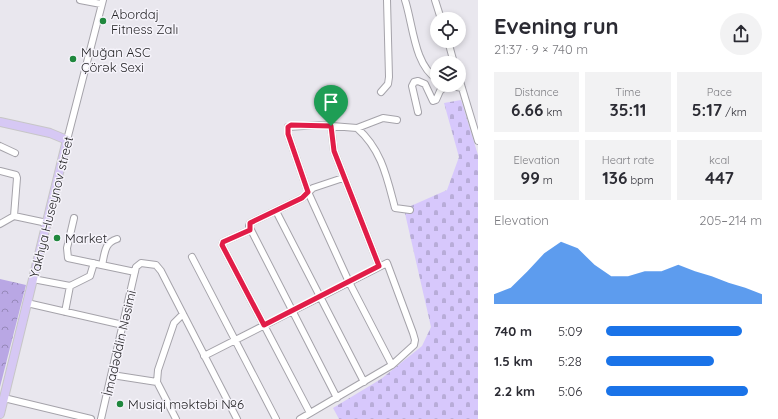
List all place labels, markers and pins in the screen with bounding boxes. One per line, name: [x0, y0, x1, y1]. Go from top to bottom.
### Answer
place label: Abordaj Fitness Zalı: [111, 6, 178, 37]
marker: Abordaj Fitness Zalı: [98, 16, 108, 26]
place label: Muğan ASC Çörək Sexi: [81, 44, 151, 75]
marker: Muğan ASC Çörək Sexi: [68, 54, 78, 64]
pin: [314, 85, 348, 126]
place label: Market: [65, 230, 107, 246]
marker: Market: [52, 233, 62, 243]
place label: Musiqi məktəbi №6: [128, 396, 244, 412]
marker: Musiqi məktəbi №6: [115, 399, 125, 409]

